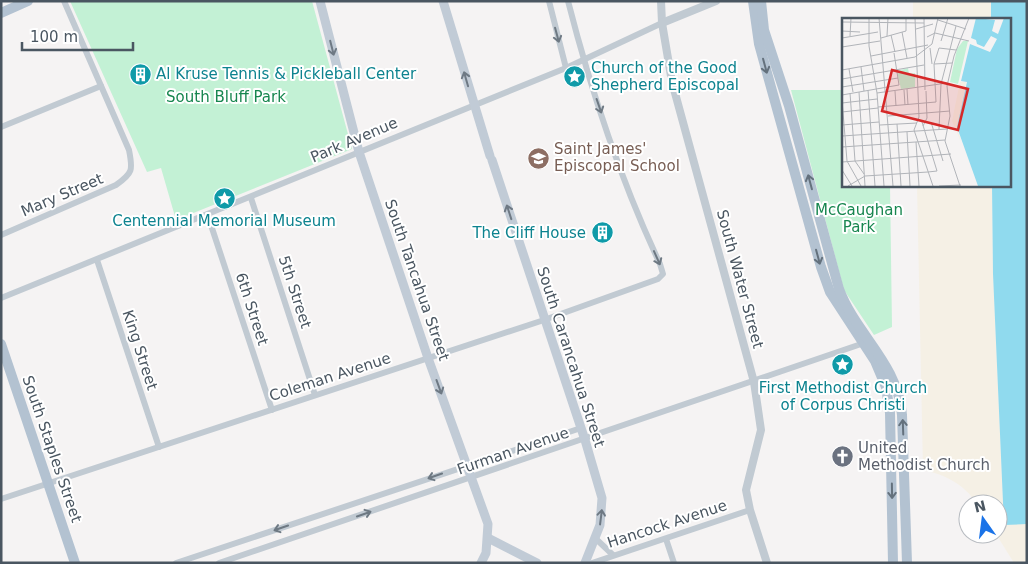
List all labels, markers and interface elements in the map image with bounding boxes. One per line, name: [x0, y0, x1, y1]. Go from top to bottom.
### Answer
inset map: [842, 18, 1010, 186]
scale bar: [22, 20, 134, 52]
one-way arrow: [553, 26, 563, 42]
text: 100 m: [30, 28, 78, 46]
one-way arrow: [328, 40, 338, 56]
one-way arrow: [761, 58, 771, 74]
place label: Church of the Good Shepherd Episcopal: [591, 59, 739, 94]
building icon: Al Kruse Tennis & Pickleball Center: [128, 62, 152, 86]
place label: Al Kruse Tennis & Pickleball Center: [156, 65, 417, 83]
place icon: Church of the Good Shepherd Episcopal: [563, 65, 587, 89]
one-way arrow: [461, 72, 471, 88]
park label: South Bluff Park: [166, 88, 286, 106]
one-way arrow: [595, 98, 604, 114]
street label: Park Avenue: [308, 114, 400, 166]
place label: Saint James' Episcopal School: [554, 140, 680, 175]
school or university icon: Saint James' Episcopal School: [526, 146, 550, 170]
street label: Mary Street: [18, 170, 106, 220]
one-way arrow: [805, 175, 815, 191]
place icon: Centennial Memorial Museum: [212, 186, 236, 210]
street label: South Tancahua Street: [381, 197, 453, 363]
park label: McCaughan Park: [815, 201, 903, 236]
one-way arrow: [503, 204, 513, 220]
street label: South Water Street: [713, 208, 767, 351]
place label: Centennial Memorial Museum: [112, 212, 336, 230]
building icon: The Cliff House: [590, 221, 614, 245]
place label: The Cliff House: [471, 224, 586, 242]
one-way arrow: [813, 248, 823, 264]
one-way arrow: [653, 250, 663, 265]
street label: 5th Street: [275, 253, 315, 331]
street label: South Carancahua Street: [533, 264, 609, 450]
street label: 6th Street: [232, 270, 272, 348]
street label: King Street: [119, 308, 161, 393]
street label: Coleman Avenue: [267, 349, 393, 405]
place icon: First Methodist Church of Corpus Christi: [831, 353, 855, 377]
street label: South Staples Street: [18, 373, 86, 525]
one-way arrow: [435, 379, 444, 394]
place label: First Methodist Church of Corpus Christi: [759, 379, 927, 414]
one-way arrow: [898, 419, 907, 435]
street label: Furman Avenue: [455, 423, 571, 479]
place label: United Methodist Church: [858, 439, 990, 474]
church icon: United Methodist Church: [830, 445, 854, 469]
one-way arrow: [428, 472, 443, 481]
one-way arrow: [887, 483, 896, 499]
north arrow: [958, 494, 1008, 544]
street label: Hancock Avenue: [605, 496, 729, 552]
text: N: [972, 497, 987, 516]
one-way arrow: [356, 509, 372, 518]
one-way arrow: [596, 509, 606, 525]
one-way arrow: [273, 523, 289, 533]

